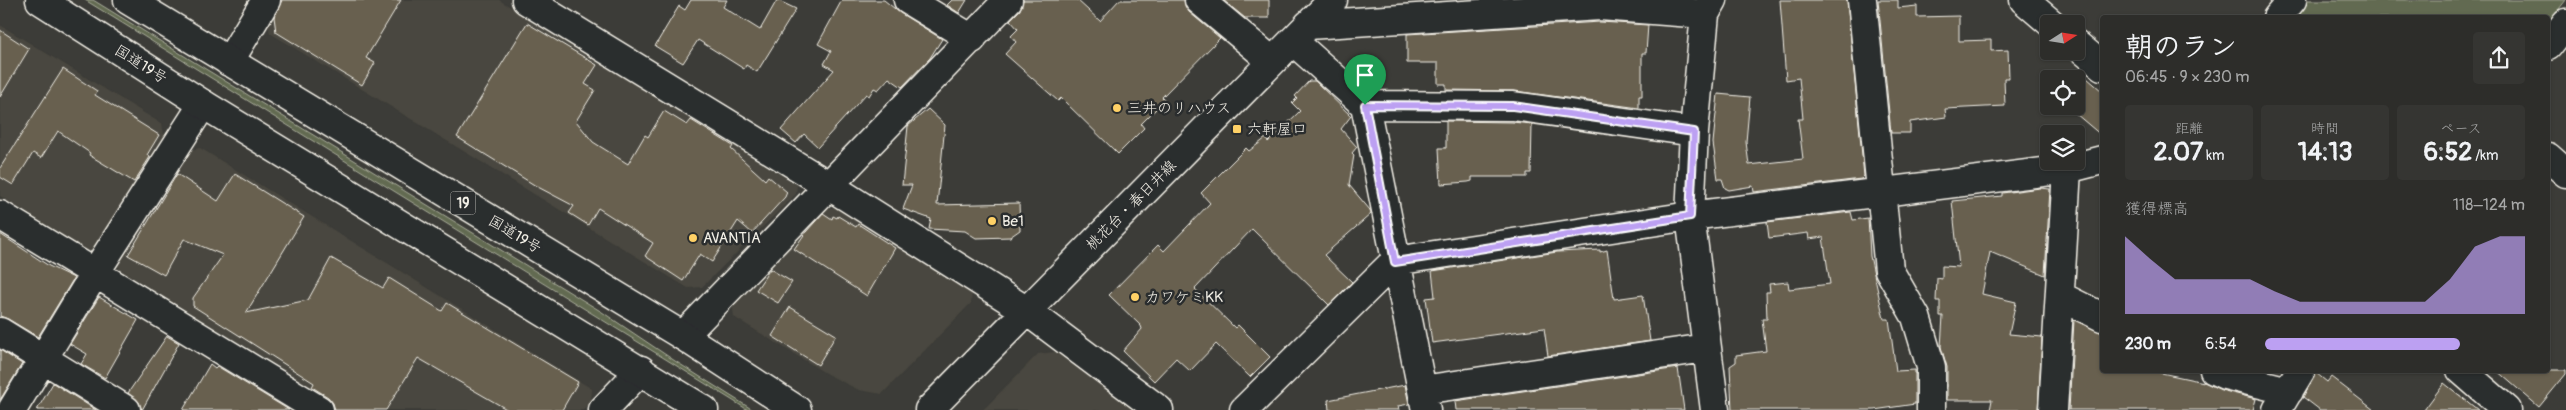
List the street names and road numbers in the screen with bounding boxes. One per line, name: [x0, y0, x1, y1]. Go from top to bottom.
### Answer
street label: 国道19号: [111, 41, 171, 88]
street label: 桃花台・春日井線: [1082, 156, 1181, 255]
road number: 19: [450, 192, 476, 214]
street label: 国道19号: [485, 211, 545, 258]

